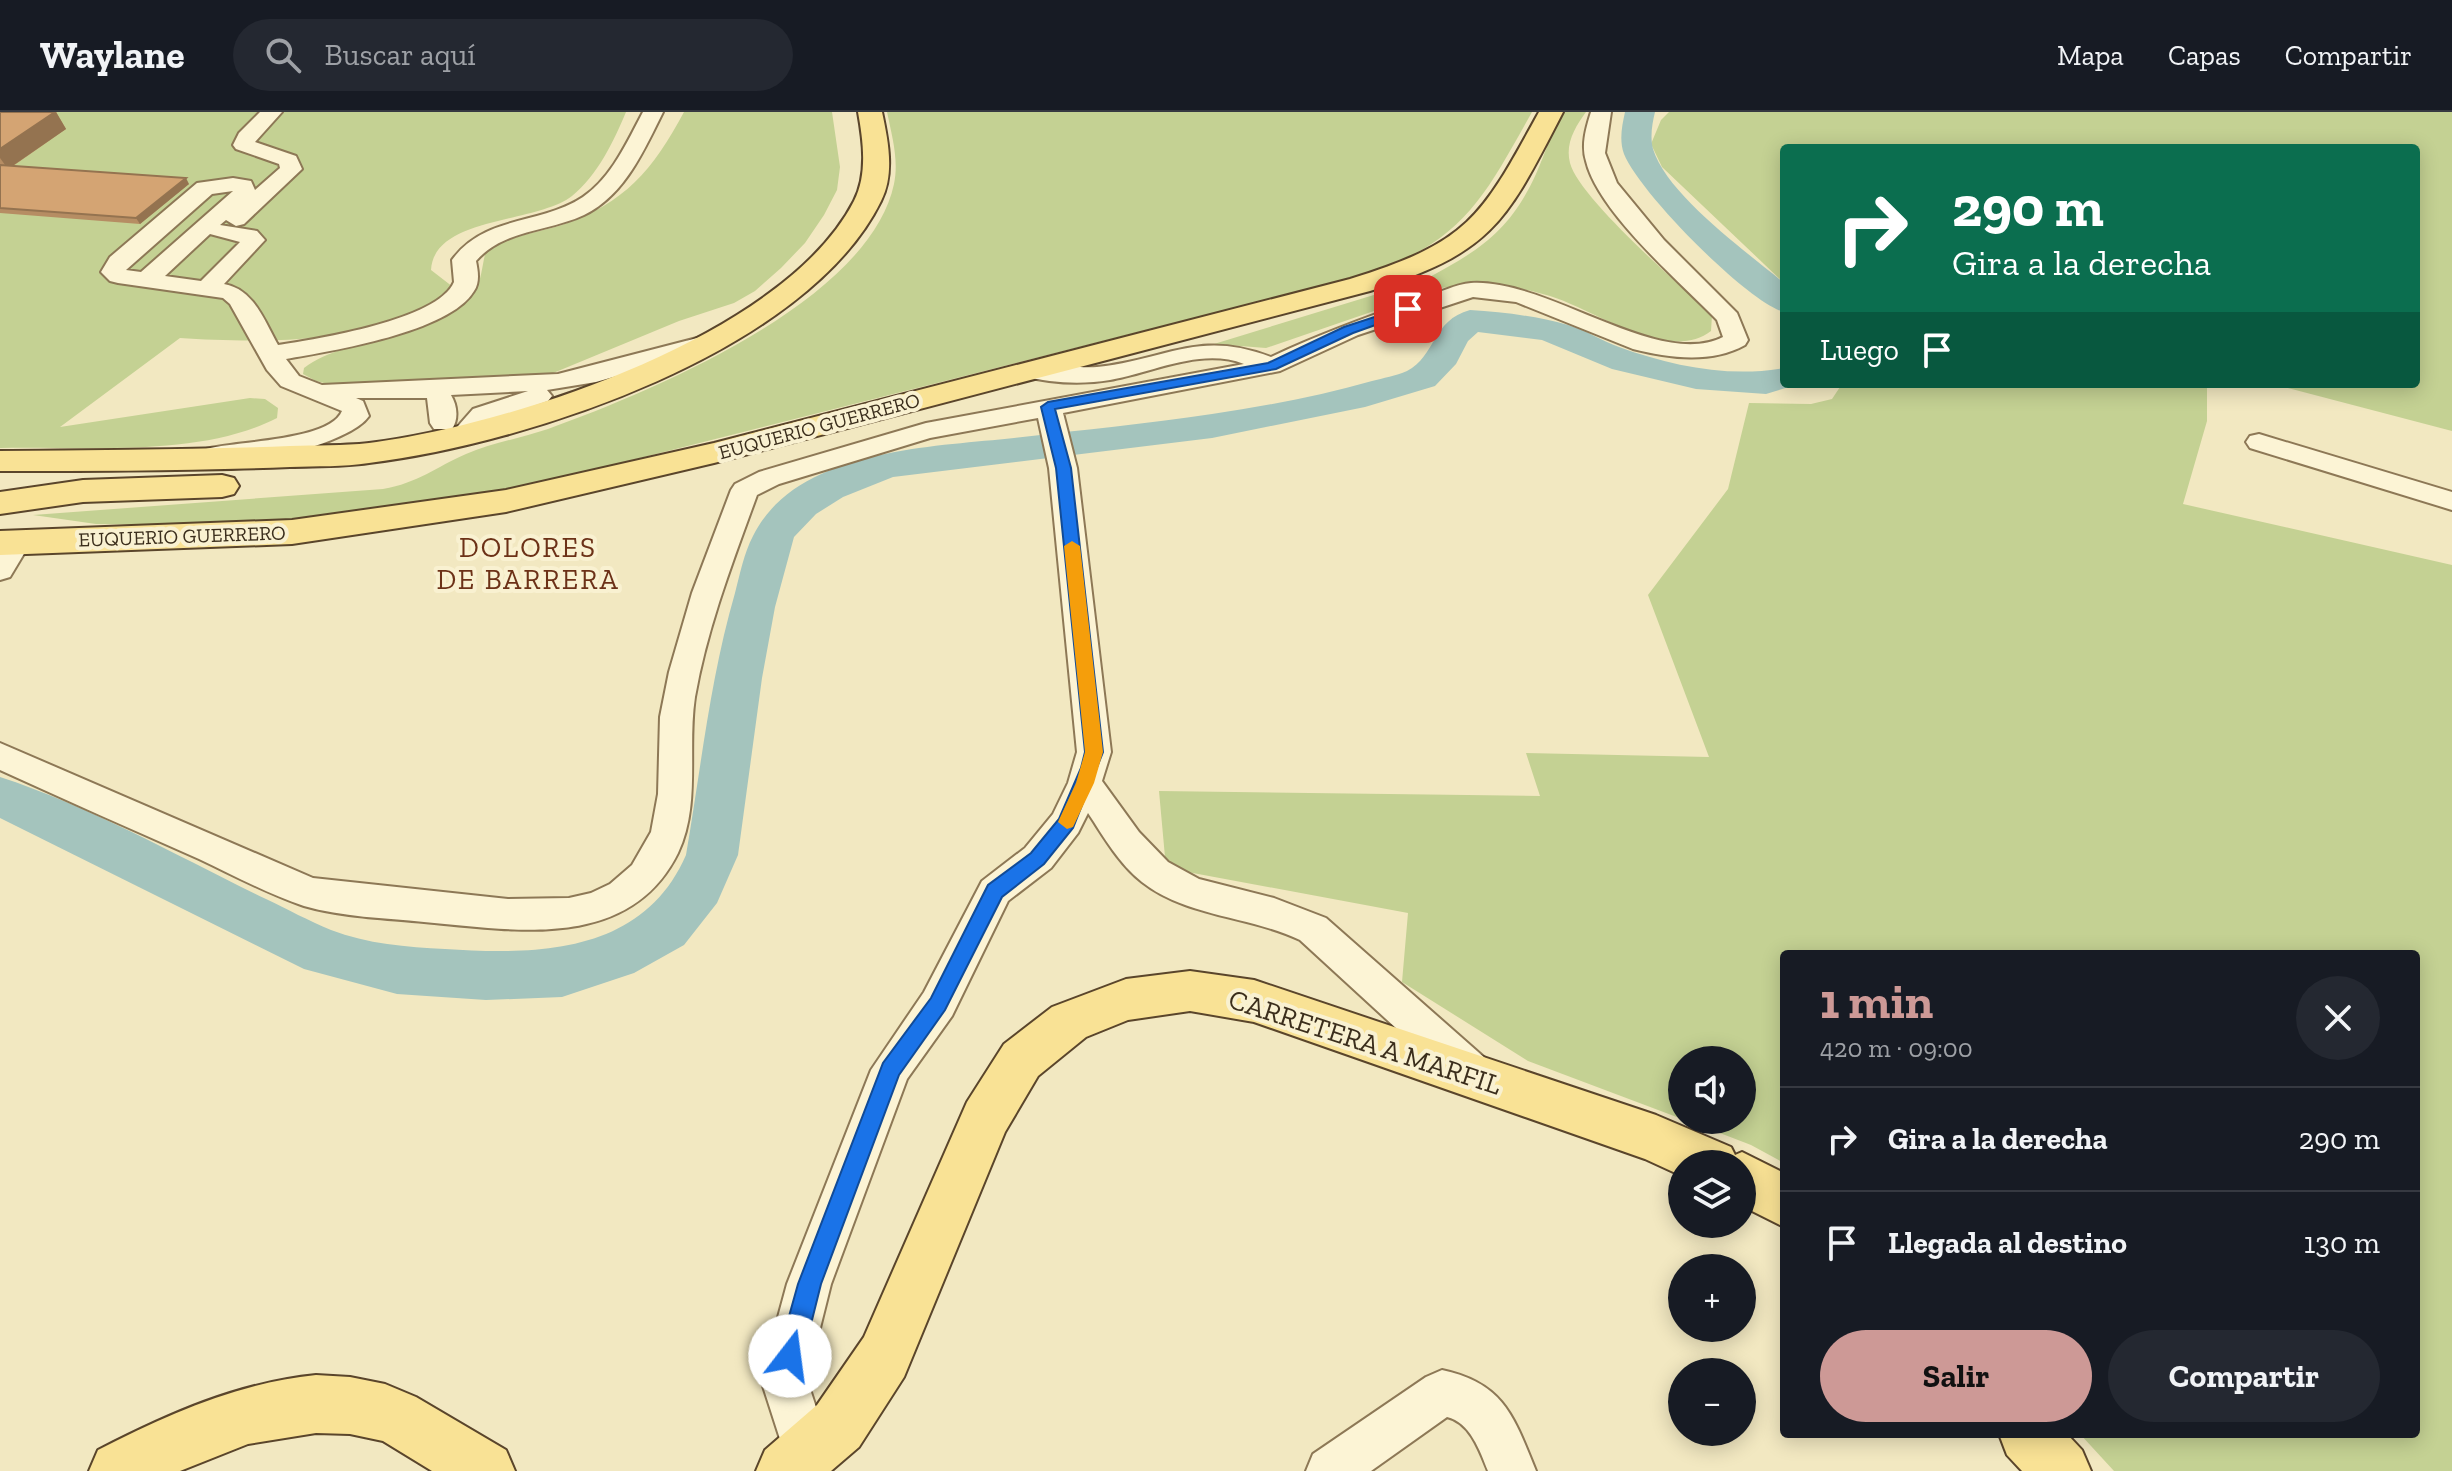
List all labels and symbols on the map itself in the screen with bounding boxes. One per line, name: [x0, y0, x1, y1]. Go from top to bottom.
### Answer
pin: [1374, 275, 1442, 343]
street label: EUQUERIO GUERRERO: [716, 388, 922, 464]
street label: EUQUERIO GUERRERO: [78, 520, 286, 552]
district label: DOLORES DE BARRERA: [436, 531, 620, 596]
street label: CARRETERA A MARFIL: [1225, 982, 1505, 1102]
position arrow: [748, 1314, 832, 1398]

